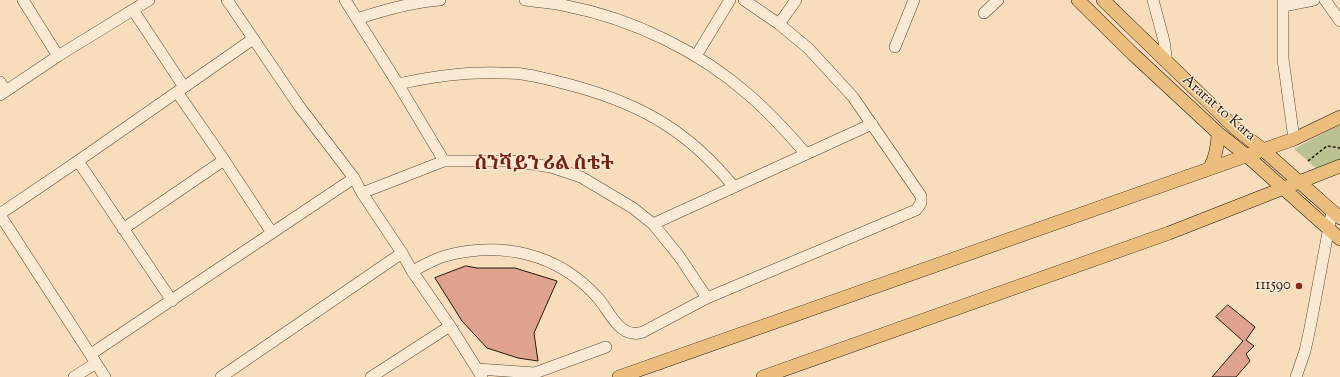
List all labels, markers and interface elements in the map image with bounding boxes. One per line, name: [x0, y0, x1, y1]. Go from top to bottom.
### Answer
street label: Ararat to Kara: [1178, 72, 1258, 146]
district label: ስንሻይን ሪል ስቴት: [474, 155, 614, 177]
place label: 111590: [1255, 277, 1291, 295]
marker: 111590: [1294, 281, 1304, 291]

